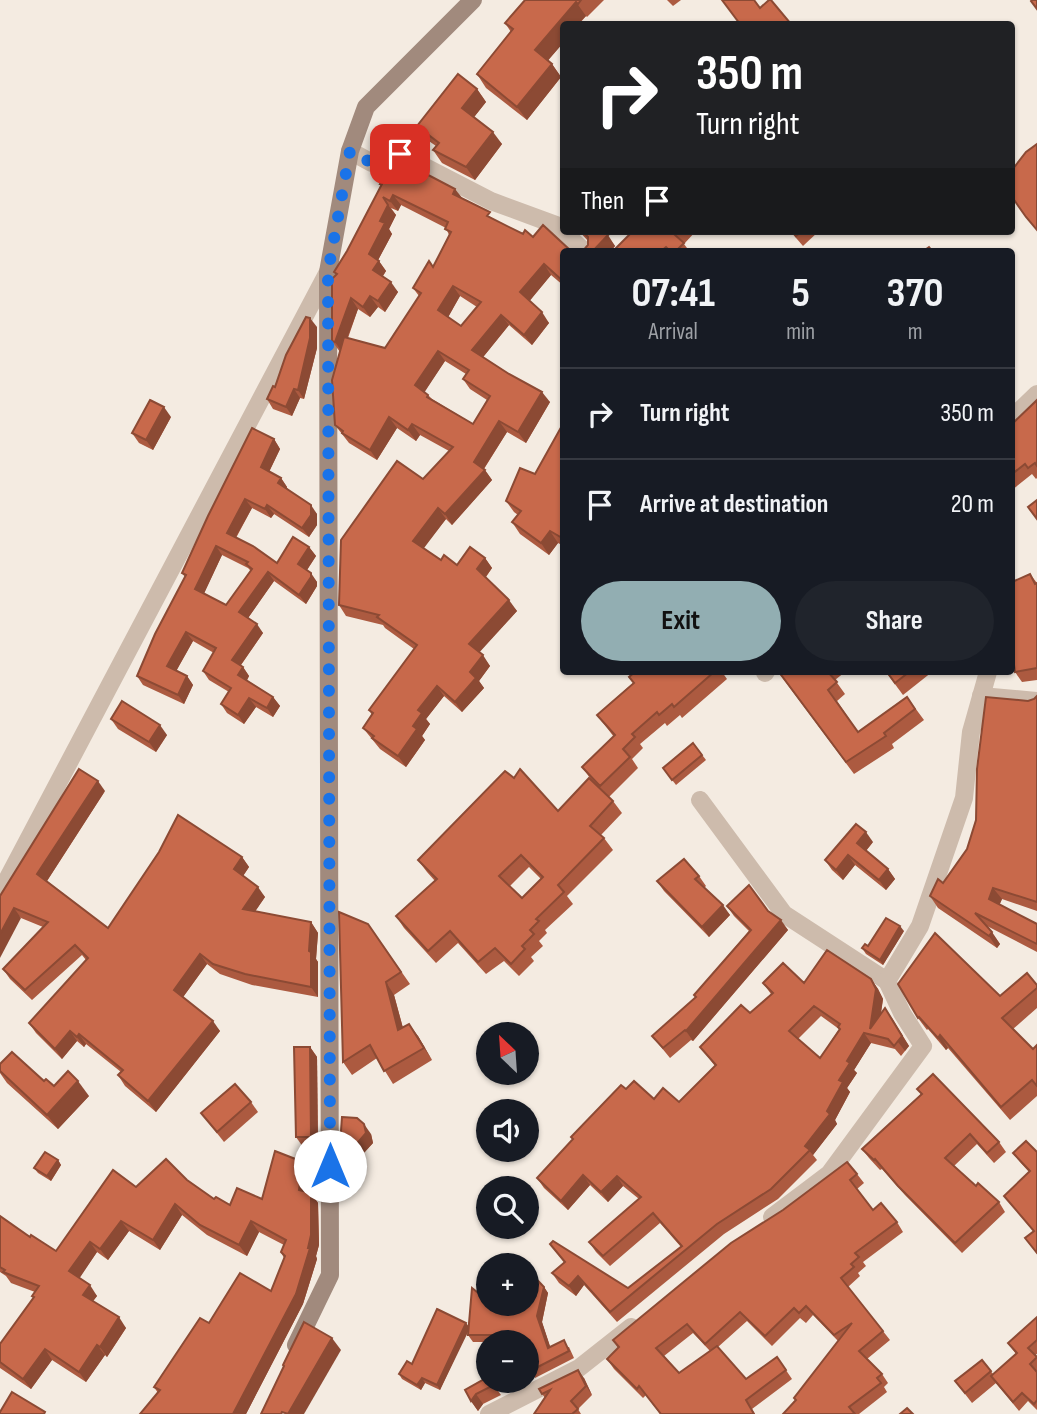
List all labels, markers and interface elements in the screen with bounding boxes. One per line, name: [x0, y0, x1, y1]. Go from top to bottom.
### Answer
text: 350 m: [696, 45, 803, 104]
icon: right: [581, 49, 672, 140]
text: Turn right: [696, 105, 800, 144]
pin: [370, 124, 430, 184]
icon: arrive: [381, 135, 419, 173]
icon: arrive: [638, 182, 676, 220]
text: Then: [581, 186, 624, 217]
text: 07:41: [631, 268, 715, 319]
text: 5: [792, 268, 810, 319]
text: 370: [887, 268, 944, 319]
text: Arrival: [648, 318, 698, 346]
text: min: [786, 318, 815, 346]
text: m: [908, 318, 922, 346]
icon: right: [581, 395, 619, 433]
text: Turn right: [640, 398, 729, 429]
text: 350 m: [940, 398, 994, 429]
icon: arrive: [581, 486, 619, 524]
text: Arrive at destination: [640, 489, 828, 520]
text: 20 m: [951, 489, 994, 520]
button: Exit: [581, 581, 781, 661]
button: Share: [795, 581, 994, 661]
north arrow: [476, 1022, 539, 1085]
map controls: [476, 1022, 539, 1393]
button: sound: [476, 1099, 539, 1162]
position arrow: [293, 1129, 367, 1203]
button: search: [476, 1176, 539, 1239]
button: +: [476, 1253, 539, 1316]
button: −: [476, 1330, 539, 1393]

